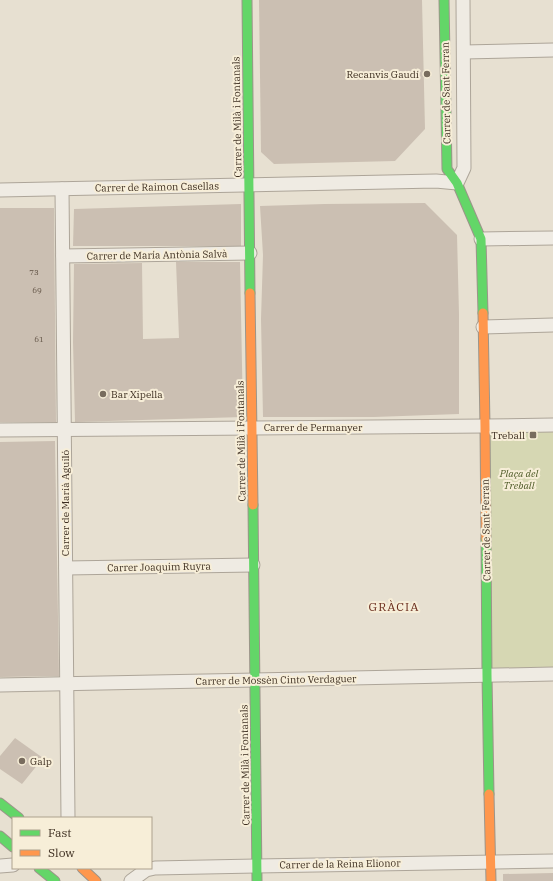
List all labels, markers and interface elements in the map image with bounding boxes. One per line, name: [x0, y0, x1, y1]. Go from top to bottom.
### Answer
street label: Carrer de Sant Ferran: [439, 41, 453, 144]
street label: Carrer de Milà i Fontanals: [229, 56, 245, 178]
place label: Recanvis Gaudí: [346, 68, 419, 81]
marker: Recanvis Gaudí: [422, 69, 432, 79]
street label: Carrer de Raimon Casellas: [95, 179, 219, 195]
street label: Carrer de María Antònia Salvà: [86, 247, 228, 263]
house number: 73: [29, 267, 39, 277]
house number: 69: [32, 285, 42, 295]
house number: 61: [34, 334, 44, 344]
street label: Carrer de Milà i Fontanals: [233, 380, 249, 502]
place label: Bar Xipella: [111, 388, 163, 401]
marker: Bar Xipella: [98, 389, 108, 399]
street label: Carrer de Permanyer: [264, 421, 363, 434]
place label: Treball: [491, 429, 525, 442]
marker: Treball: [528, 430, 538, 440]
street label: Carrer de Marià Aguiló: [59, 449, 72, 556]
park label: Plaça del Treball: [499, 467, 538, 492]
street label: Carrer de Sant Ferran: [479, 478, 493, 581]
street label: Carrer Joaquim Ruyra: [107, 560, 212, 574]
district label: GRÀCIA: [369, 599, 419, 614]
street label: Carrer de Mossèn Cinto Verdaguer: [195, 672, 357, 688]
street label: Carrer de Milà i Fontanals: [237, 704, 253, 826]
place label: Galp: [30, 755, 52, 768]
marker: Galp: [17, 756, 27, 766]
legend: [12, 817, 152, 869]
text: Fast: [48, 825, 72, 840]
text: Slow: [48, 845, 75, 860]
street label: Carrer de la Reina Elionor: [279, 856, 401, 872]

